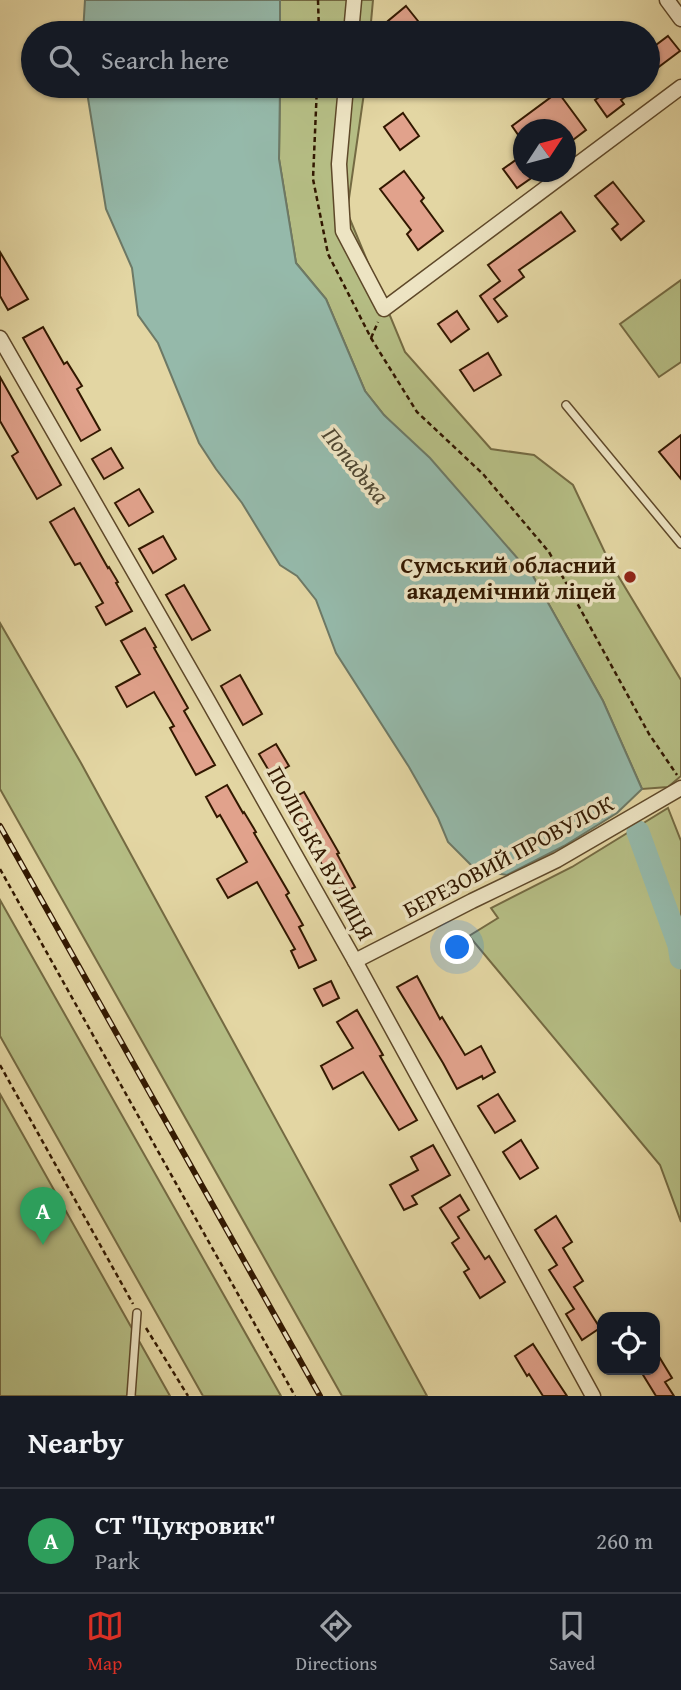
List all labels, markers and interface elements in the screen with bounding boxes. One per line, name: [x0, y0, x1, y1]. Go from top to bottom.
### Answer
search box: [21, 21, 660, 98]
text: Search here: [101, 40, 229, 79]
icon: search: [45, 41, 83, 79]
north arrow: [513, 119, 576, 182]
water label: Попадька: [314, 419, 398, 511]
place label: Сумський обласний академічний ліцей: [400, 548, 616, 607]
marker: Сумський обласний академічний ліцей: [622, 569, 638, 585]
street label: ПОЛІСЬКА ВУЛИЦЯ: [259, 760, 383, 946]
street label: БЕРЕЗОВИЙ ПРОВУЛОК: [397, 786, 619, 926]
your location: [440, 930, 474, 964]
pin: A: [20, 1187, 66, 1245]
map controls: [597, 1312, 660, 1375]
button: locate: [597, 1312, 660, 1375]
text: Nearby: [28, 1420, 124, 1464]
text: СТ "Цукровик": [95, 1505, 276, 1544]
text: A: [44, 1524, 58, 1557]
text: 260 m: [596, 1524, 653, 1557]
text: Park: [95, 1544, 139, 1577]
tab: Map: [86, 1607, 124, 1677]
tab: Directions: [296, 1607, 377, 1677]
tab: Saved: [549, 1607, 595, 1677]

